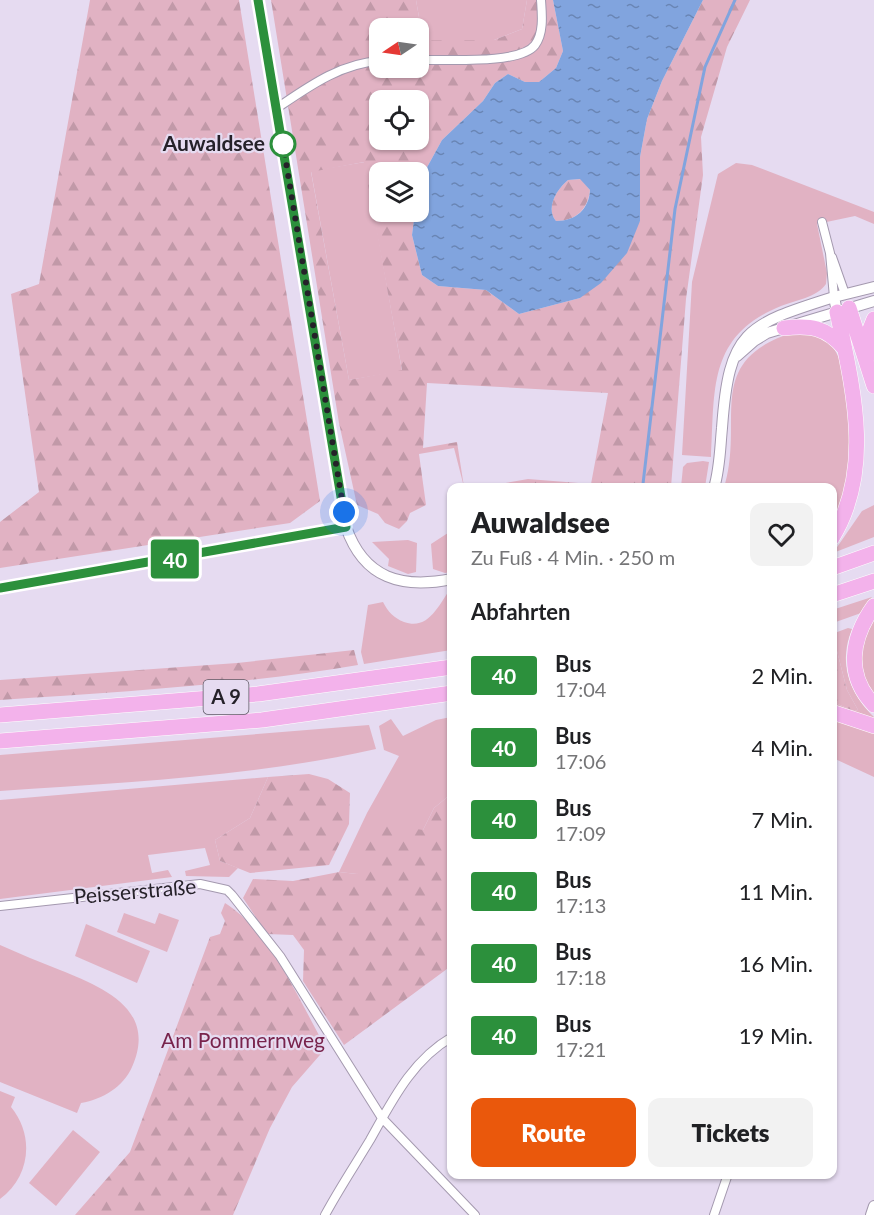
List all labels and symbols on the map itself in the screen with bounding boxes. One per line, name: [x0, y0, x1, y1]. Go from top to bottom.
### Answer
north arrow: [369, 18, 429, 78]
place label: Auwaldsee: [162, 130, 265, 155]
marker: Auwaldsee: [270, 131, 296, 157]
your location: [329, 497, 359, 527]
line badge: 40: [148, 540, 202, 578]
road number: A 9: [204, 680, 248, 714]
street label: Peisserstraße: [73, 873, 197, 908]
park label: Am Pommernweg: [161, 1027, 325, 1052]

